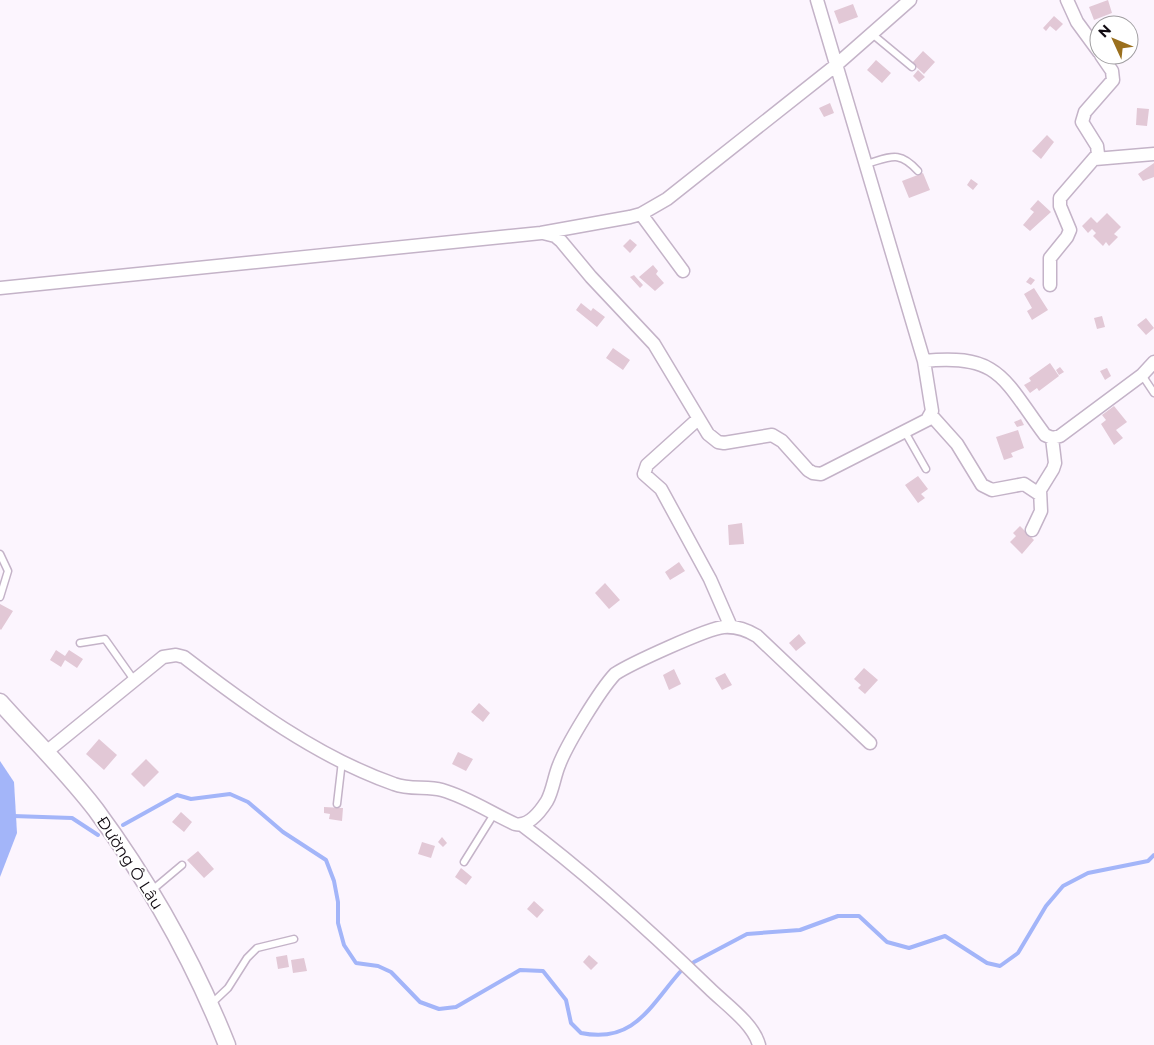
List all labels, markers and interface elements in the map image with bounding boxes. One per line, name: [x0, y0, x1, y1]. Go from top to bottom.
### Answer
north arrow: [1089, 15, 1139, 65]
text: N: [1094, 21, 1115, 41]
street label: Đường Ô Lâu: [93, 813, 167, 913]

